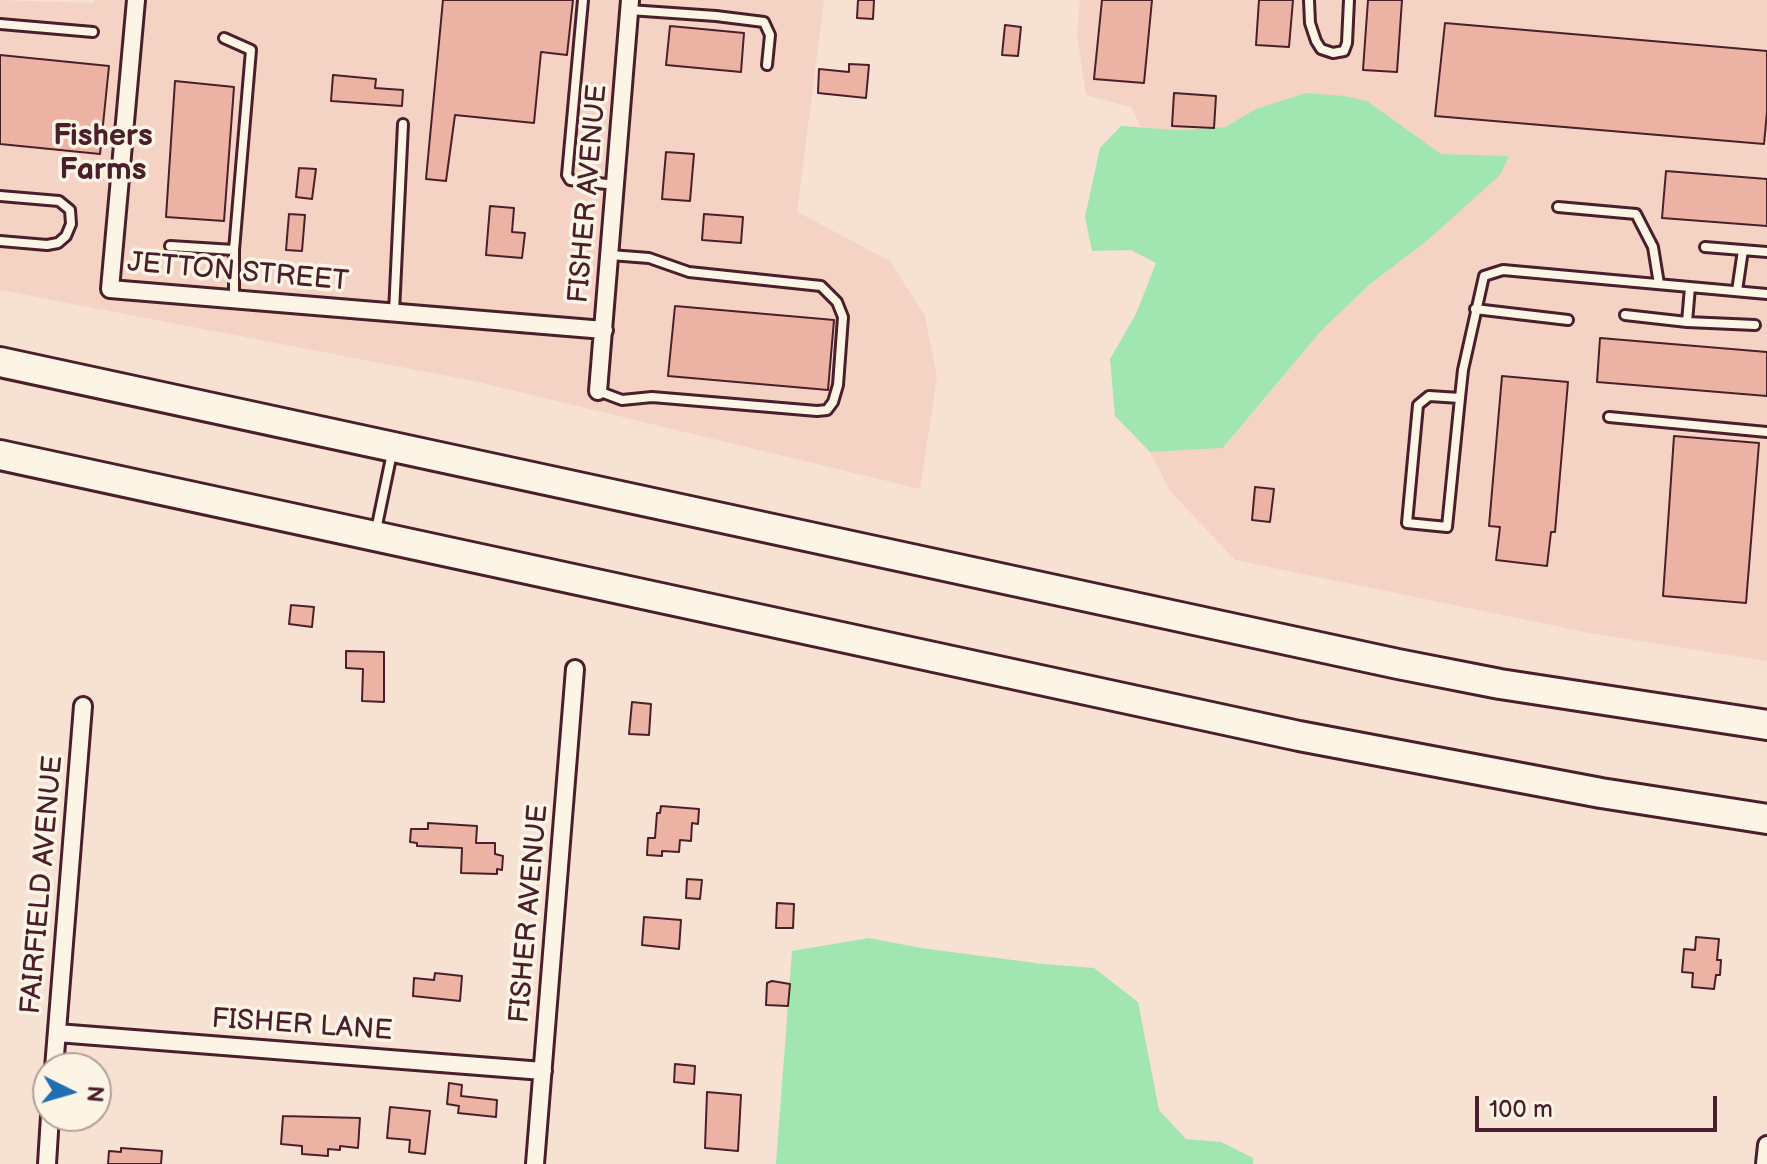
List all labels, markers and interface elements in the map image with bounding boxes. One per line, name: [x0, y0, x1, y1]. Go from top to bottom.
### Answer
street label: FISHER AVENUE: [563, 83, 615, 305]
district label: Fishers Farms: [53, 119, 153, 190]
street label: JETTON STREET: [126, 247, 350, 299]
street label: FAIRFIELD AVENUE: [15, 754, 71, 1016]
street label: FISHER AVENUE: [504, 803, 556, 1025]
street label: FISHER LANE: [210, 1003, 394, 1049]
north arrow: [32, 1052, 112, 1132]
scale bar: [1479, 1080, 1721, 1130]
text: N: [80, 1085, 109, 1103]
text: 100 m: [1489, 1095, 1553, 1124]

